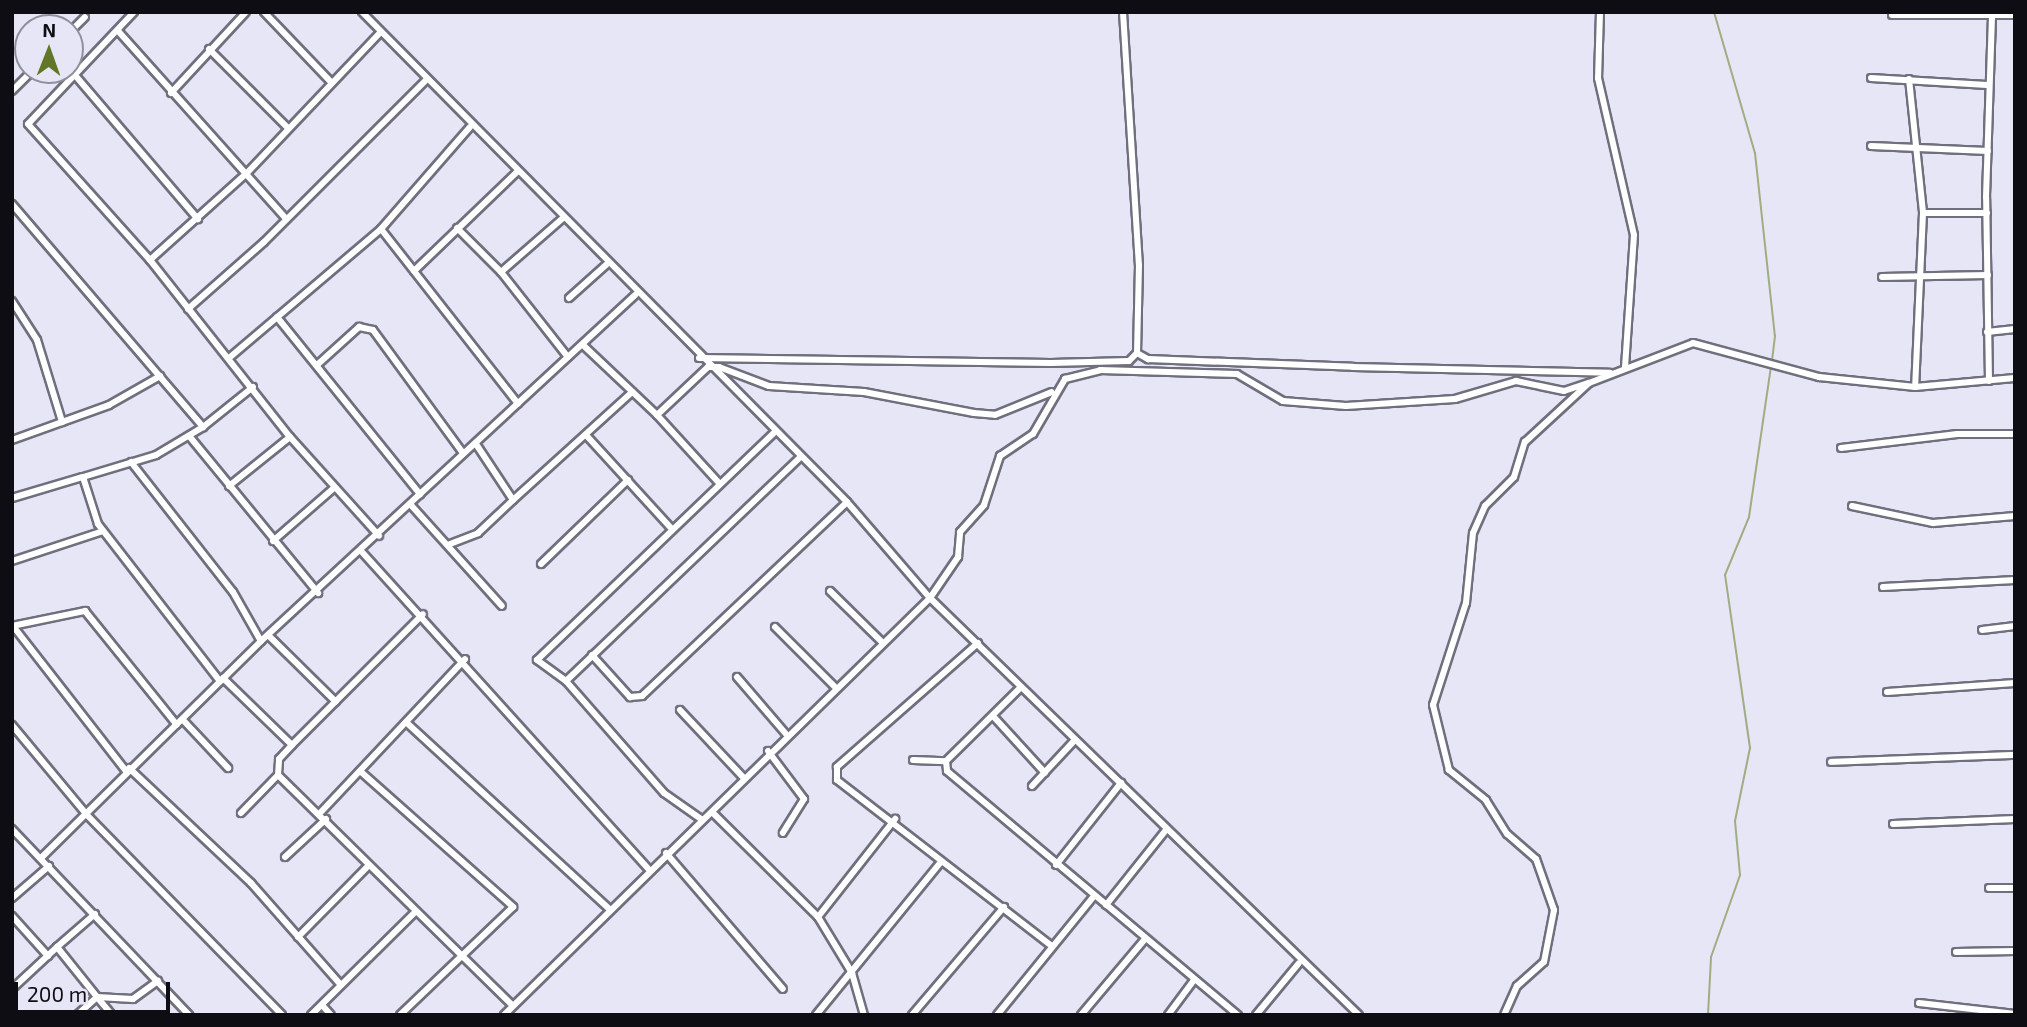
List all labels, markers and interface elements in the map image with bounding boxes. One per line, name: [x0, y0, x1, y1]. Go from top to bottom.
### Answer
north arrow: [14, 14, 84, 84]
text: N: [42, 18, 56, 41]
scale bar: [18, 968, 173, 1012]
text: 200 m: [27, 981, 87, 1006]

